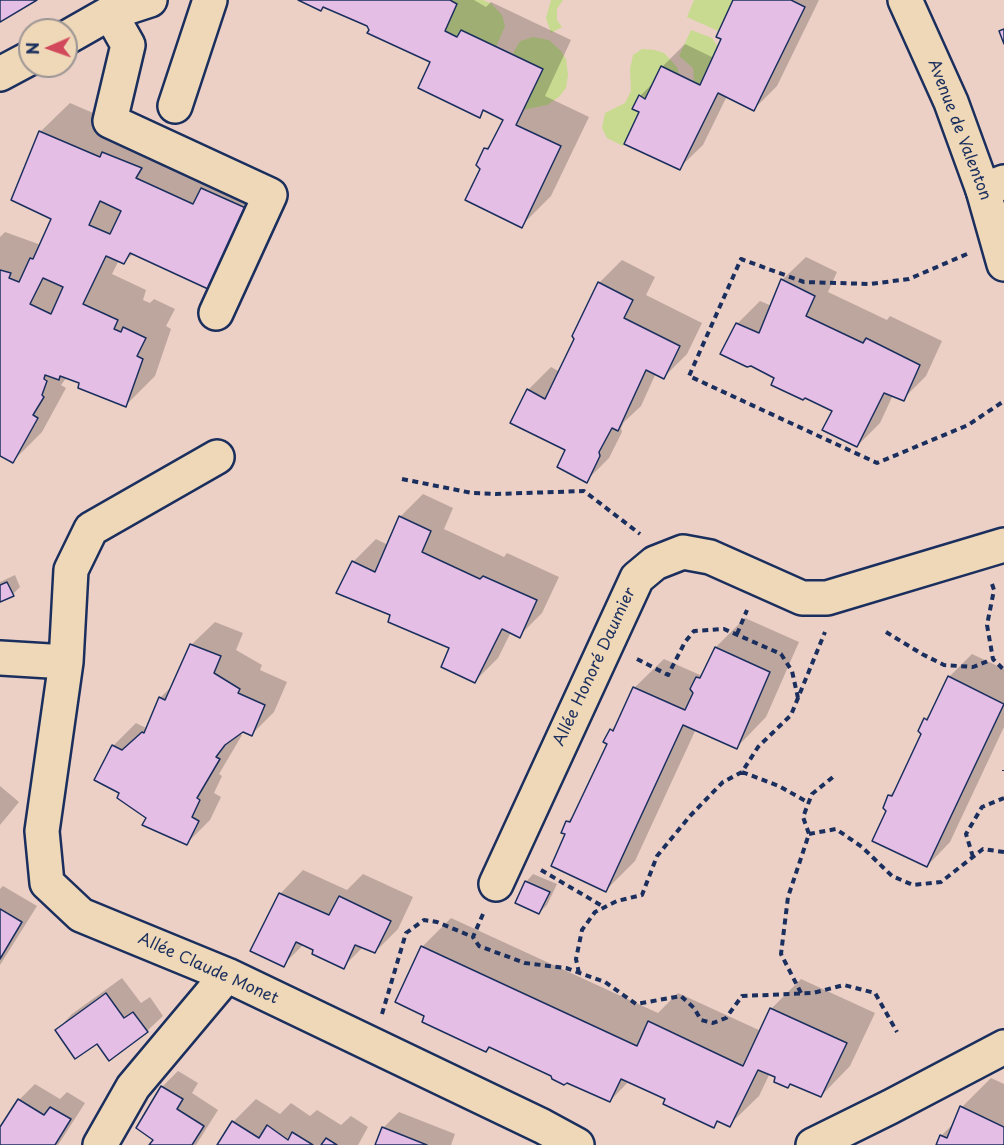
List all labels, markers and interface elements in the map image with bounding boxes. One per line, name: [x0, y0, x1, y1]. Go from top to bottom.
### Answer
north arrow: [18, 18, 78, 78]
text: N: [20, 42, 44, 55]
street label: Avenue de Valenton: [923, 57, 995, 203]
street label: Allée Honoré Daumier: [550, 585, 640, 749]
street label: Allée Claude Monet: [135, 929, 281, 1009]

